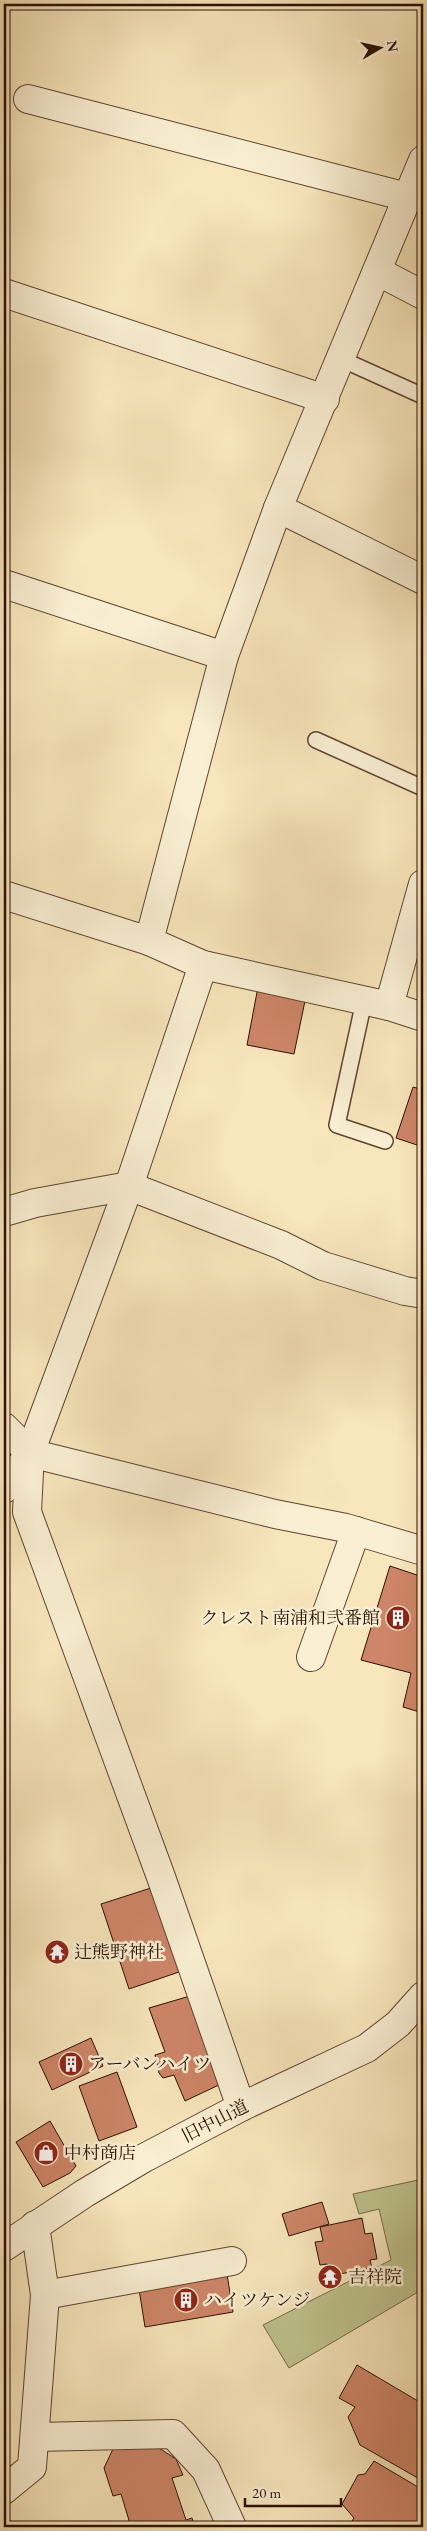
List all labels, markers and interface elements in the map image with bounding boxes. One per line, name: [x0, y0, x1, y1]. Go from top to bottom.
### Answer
north arrow: [354, 22, 404, 72]
text: N: [383, 39, 403, 54]
building icon: クレスト南浦和弐番館: [385, 1605, 411, 1631]
place label: クレスト南浦和弐番館: [201, 1606, 380, 1629]
temple icon: 辻熊野神社: [44, 1939, 70, 1965]
place label: 辻熊野神社: [74, 1940, 164, 1963]
building icon: アーバンハイツ: [58, 2051, 84, 2077]
place label: アーバンハイツ: [88, 2052, 211, 2075]
street label: 旧中山道: [177, 2094, 252, 2147]
shop icon: 中村商店: [33, 2140, 59, 2166]
place label: 中村商店: [64, 2141, 136, 2164]
temple icon: 吉祥院: [317, 2264, 343, 2290]
place label: 吉祥院: [348, 2265, 402, 2288]
building icon: ハイツケンジ: [173, 2287, 199, 2313]
place label: ハイツケンジ: [204, 2288, 310, 2311]
scale bar: [245, 2476, 341, 2508]
text: 20 m: [252, 2483, 281, 2502]

